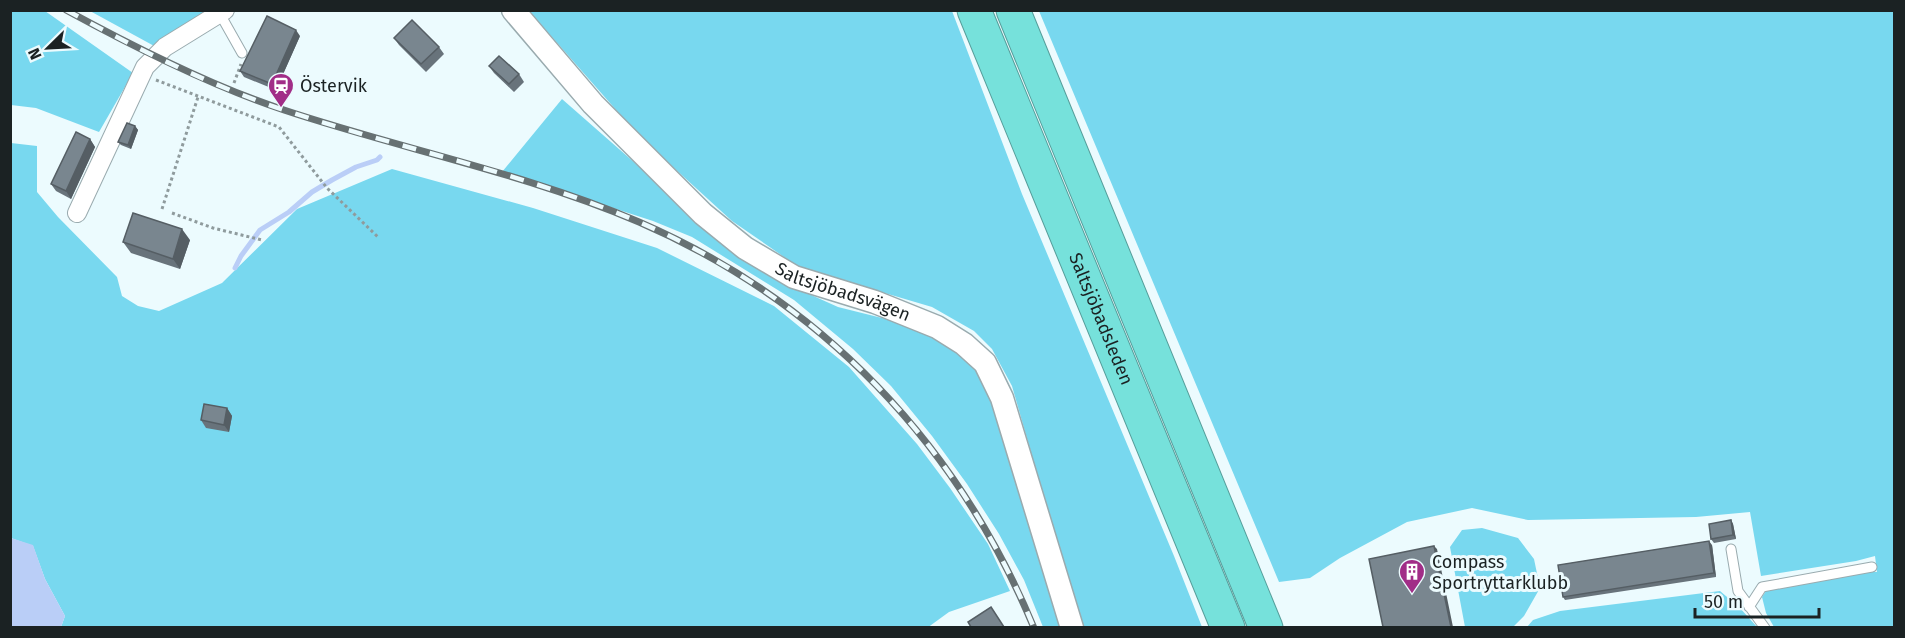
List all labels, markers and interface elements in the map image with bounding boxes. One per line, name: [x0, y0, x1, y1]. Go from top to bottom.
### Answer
north arrow: [18, 18, 78, 78]
text: N: [24, 45, 46, 63]
station icon: Östervik: [266, 71, 296, 109]
place label: Östervik: [300, 75, 368, 97]
street label: Saltsjöbadsleden: [1064, 250, 1138, 388]
street label: Saltsjöbadsvägen: [771, 257, 914, 326]
place label: Compass Sportryttarklubb: [1432, 551, 1568, 594]
building icon: Compass Sportryttarklubb: [1397, 557, 1427, 595]
scale bar: [1695, 581, 1820, 619]
text: 50 m: [1704, 591, 1743, 613]

